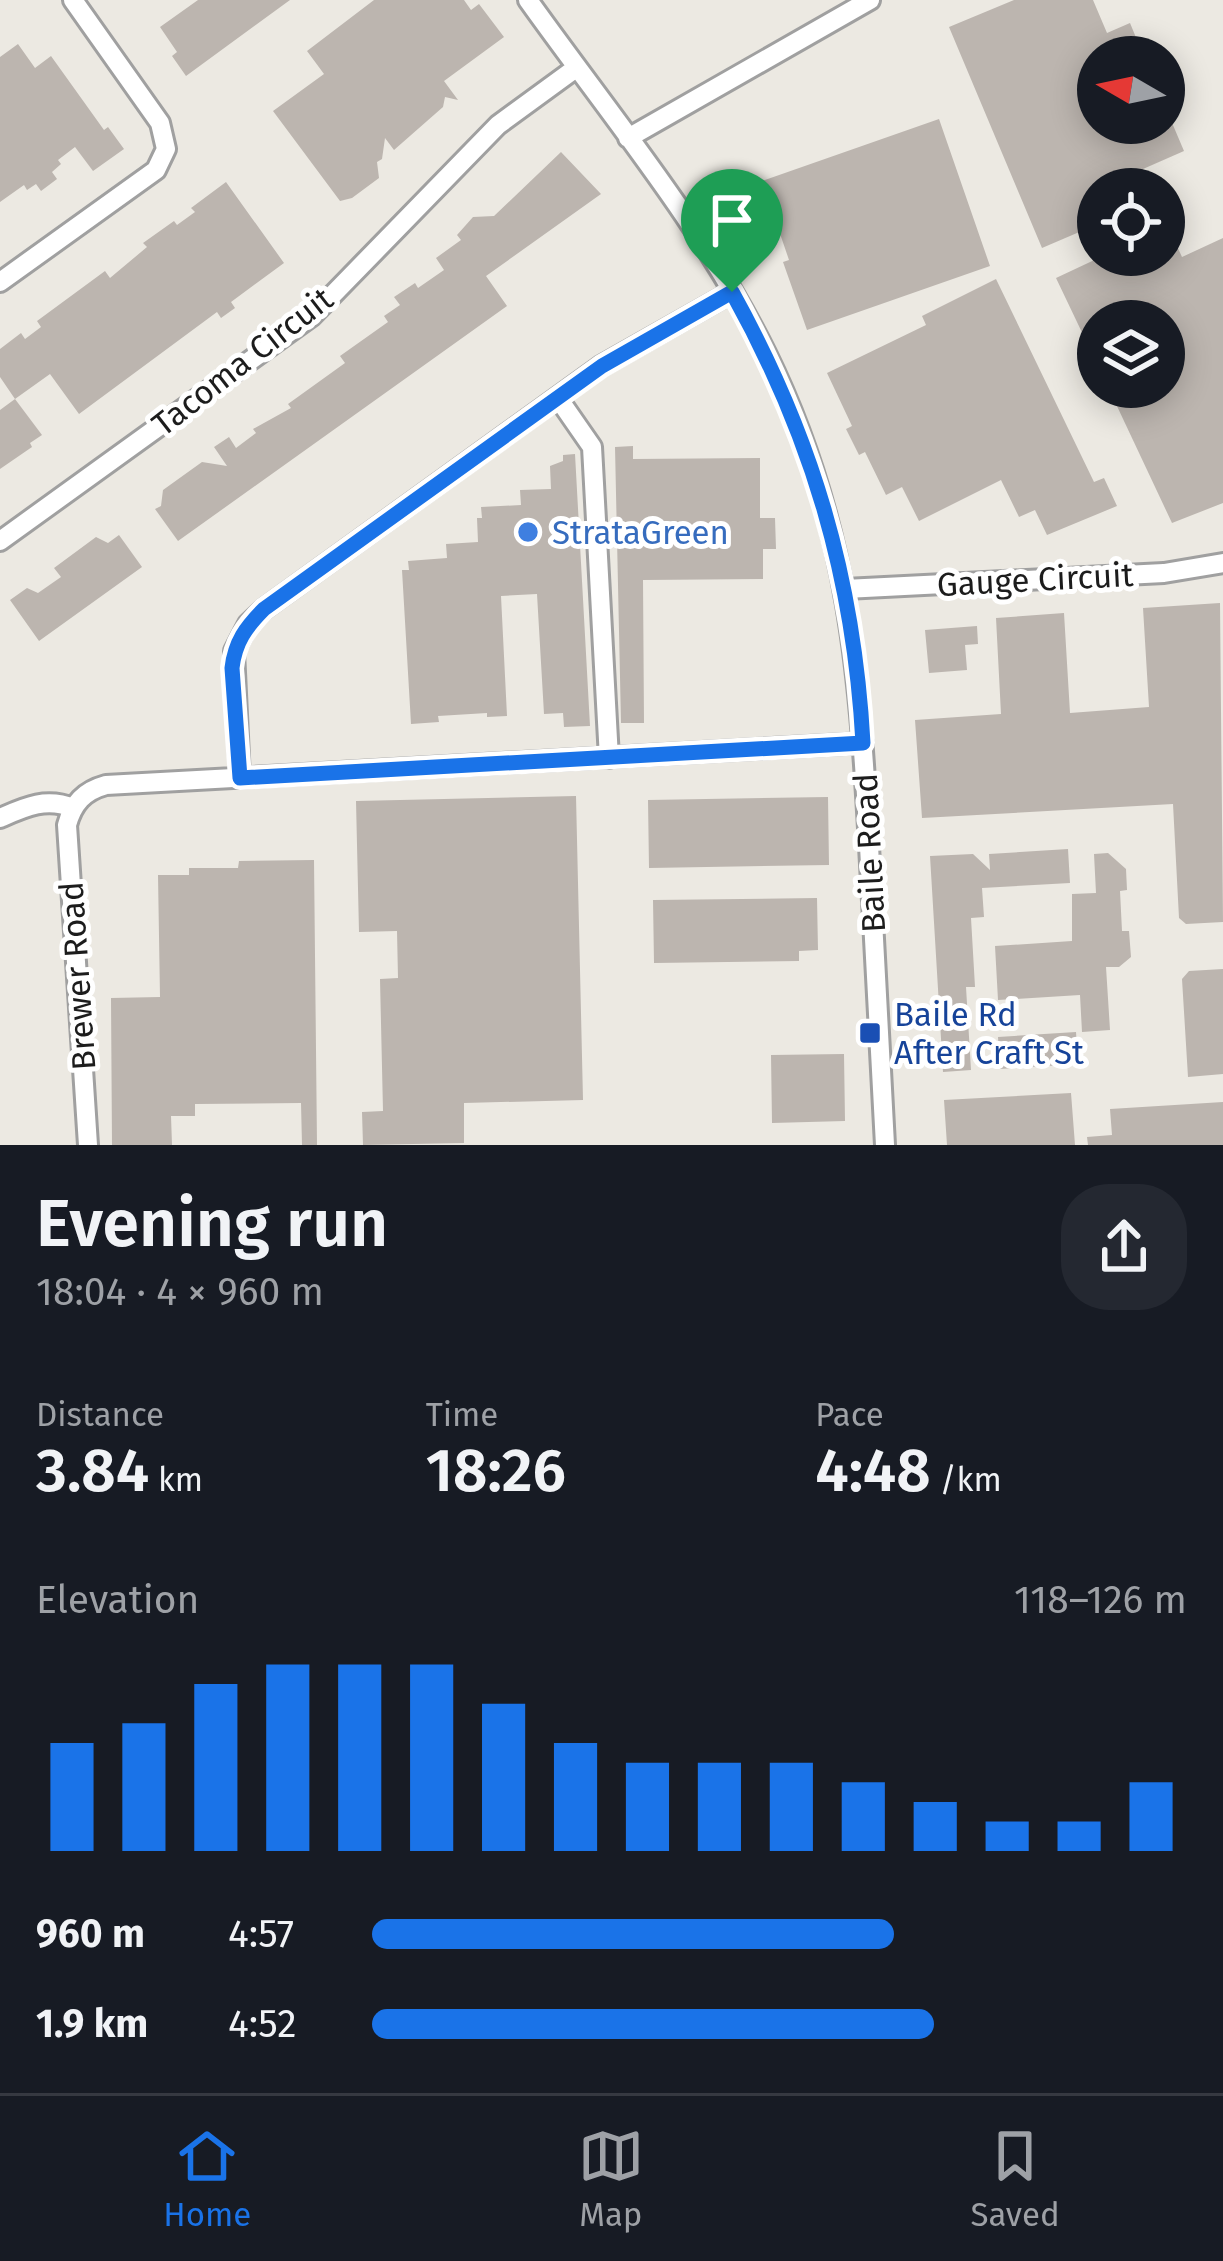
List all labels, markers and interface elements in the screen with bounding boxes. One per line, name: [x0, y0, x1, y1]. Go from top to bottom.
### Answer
north arrow: [1077, 36, 1185, 144]
map controls: [1077, 36, 1185, 408]
button: locate: [1077, 168, 1185, 276]
pin: [681, 169, 783, 292]
icon: arrive: [699, 187, 765, 253]
street label: Tacoma Circuit: [144, 279, 341, 445]
button: layers: [1077, 300, 1185, 408]
place label: StrataGreen: [552, 513, 729, 553]
marker: StrataGreen: [515, 519, 541, 545]
street label: Gauge Circuit: [936, 555, 1134, 605]
street label: Baile Road: [846, 772, 894, 934]
street label: Brewer Road: [51, 880, 105, 1072]
place label: Baile Rd After Craft St: [894, 995, 1084, 1073]
marker: Baile Rd After Craft St: [857, 1020, 883, 1046]
text: Evening run: [36, 1184, 388, 1263]
button: share: [1061, 1184, 1187, 1310]
text: 18:04 · 4 × 960 m: [36, 1269, 324, 1315]
text: Distance: [36, 1395, 164, 1435]
text: Time: [426, 1395, 498, 1435]
text: Pace: [815, 1395, 884, 1435]
text: 3.84: [36, 1435, 149, 1507]
text: 18:26: [426, 1435, 566, 1507]
text: 4:48: [815, 1435, 931, 1507]
text: km: [149, 1460, 203, 1500]
text: /km: [931, 1460, 1002, 1500]
text: Elevation: [36, 1577, 199, 1623]
text: 118–126 m: [1014, 1577, 1187, 1623]
text: 960 m: [36, 1911, 145, 1957]
text: 4:57: [228, 1911, 294, 1957]
text: 1.9 km: [36, 2001, 148, 2047]
text: 4:52: [228, 2001, 297, 2047]
tab: Home: [163, 2123, 251, 2235]
tab: Map: [578, 2123, 644, 2235]
tab: Saved: [970, 2123, 1060, 2235]

